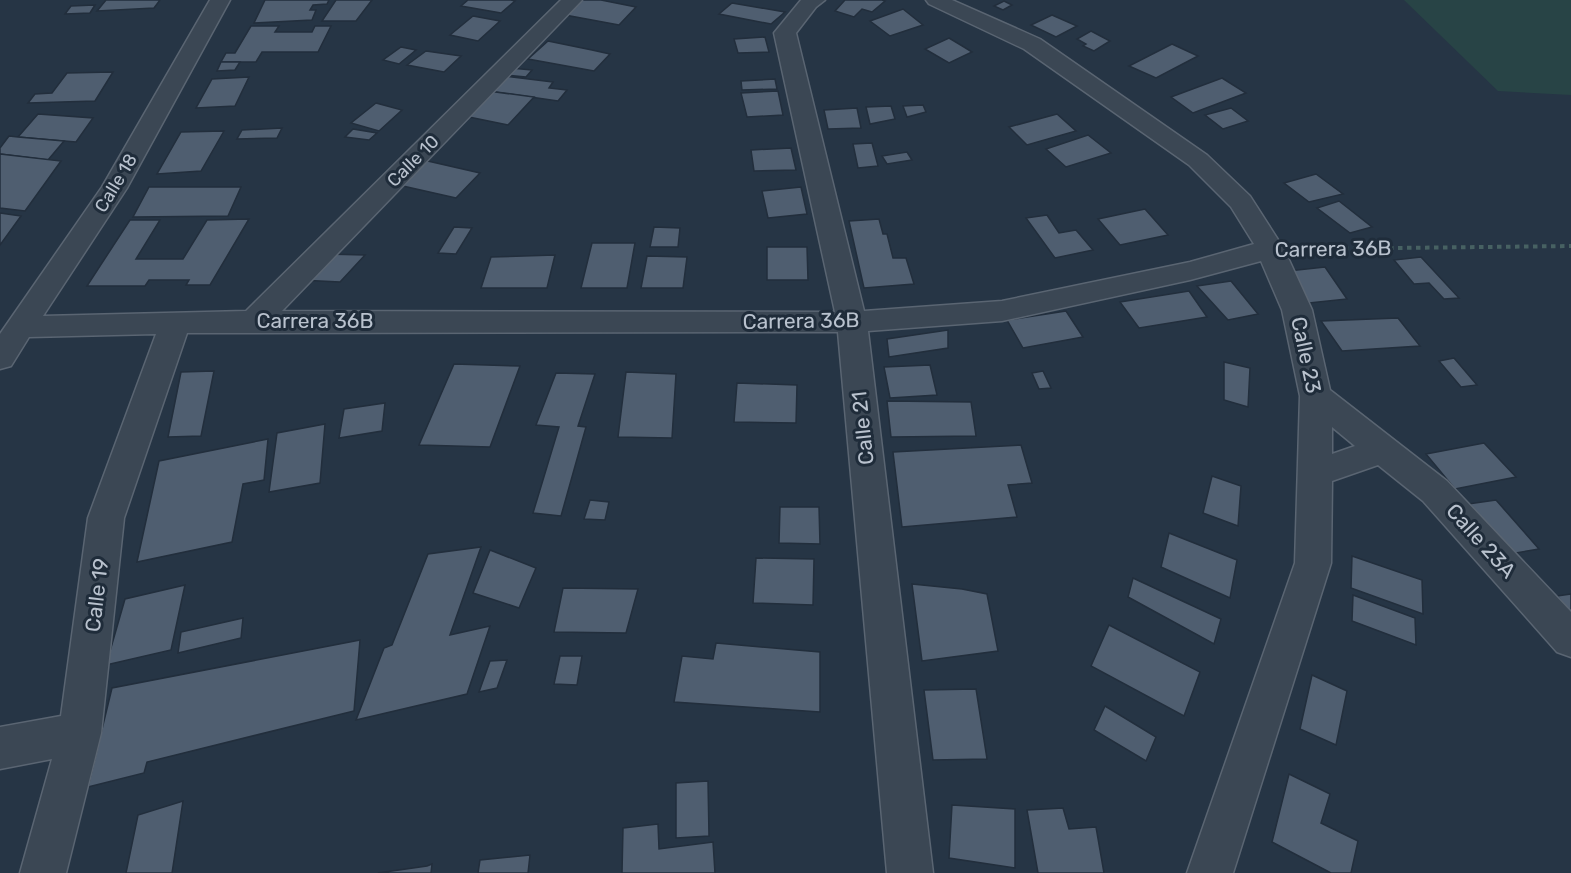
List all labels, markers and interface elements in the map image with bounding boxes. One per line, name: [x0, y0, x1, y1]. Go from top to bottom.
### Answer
street label: Calle 10: [382, 130, 444, 192]
street label: Calle 18: [90, 150, 142, 216]
street label: Carrera 36B: [1274, 235, 1392, 262]
street label: Carrera 36B: [742, 307, 860, 334]
street label: Carrera 36B: [257, 308, 373, 333]
street label: Calle 23: [1286, 314, 1327, 395]
street label: Calle 21: [846, 390, 879, 466]
street label: Calle 23A: [1441, 498, 1521, 583]
street label: Calle 19: [80, 557, 113, 633]

